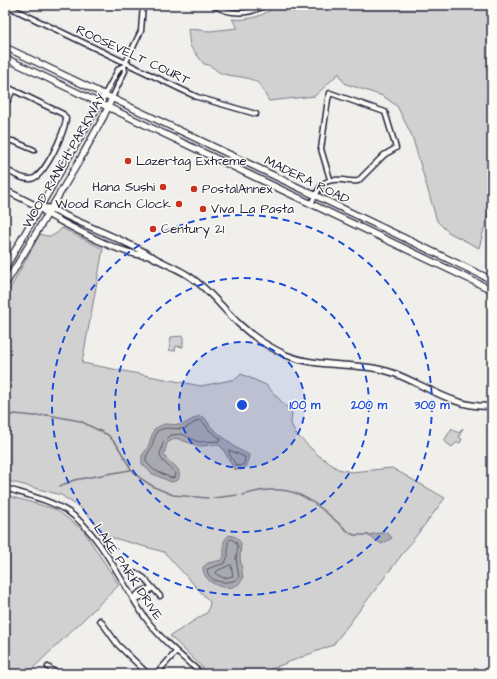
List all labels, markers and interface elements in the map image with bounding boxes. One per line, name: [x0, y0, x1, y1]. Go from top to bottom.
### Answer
street label: ROOSEVELT COURT: [73, 21, 194, 90]
street label: WOOD RANCH PARKWAY: [18, 90, 110, 232]
place label: Lazertag Extreme: [136, 152, 246, 171]
street label: MADERA ROAD: [261, 152, 353, 209]
marker: Lazertag Extreme: [123, 156, 133, 166]
place label: Hana Sushi: [92, 178, 155, 196]
place label: PostalAnnex: [202, 180, 273, 198]
marker: Hana Sushi: [158, 182, 168, 192]
marker: PostalAnnex: [189, 184, 199, 194]
place label: Wood Ranch Clock: [55, 195, 171, 213]
marker: Wood Ranch Clock: [174, 199, 184, 209]
place label: Viva La Pasta: [211, 200, 294, 218]
marker: Viva La Pasta: [198, 204, 208, 214]
place label: Century 21: [161, 220, 225, 239]
marker: Century 21: [148, 224, 158, 234]
text: 100 m: [290, 397, 321, 414]
text: 200 m: [350, 397, 388, 414]
text: 300 m: [413, 397, 450, 414]
centre of rings: [235, 398, 249, 412]
street label: LAKE PARK DRIVE: [89, 520, 167, 624]

